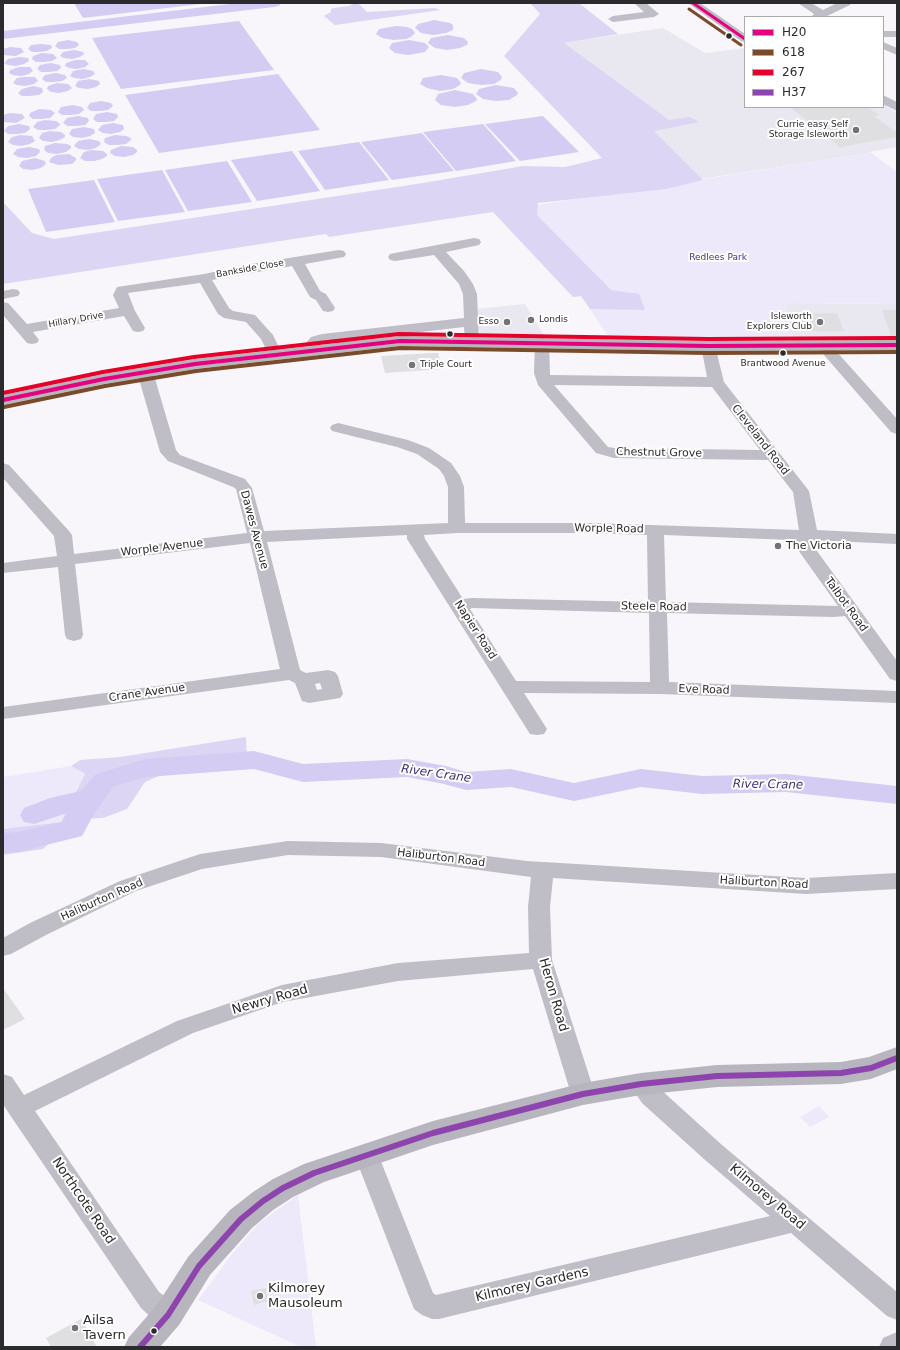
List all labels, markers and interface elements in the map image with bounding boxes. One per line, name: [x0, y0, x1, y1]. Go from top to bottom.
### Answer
legend: [744, 16, 884, 108]
text: H20: [782, 25, 806, 39]
unlabelled marker: [724, 31, 734, 41]
text: 618: [782, 45, 805, 59]
text: 267: [782, 65, 805, 79]
text: H37: [782, 85, 806, 99]
place label: Currie easy Self Storage Isleworth: [769, 120, 848, 141]
marker: Currie easy Self Storage Isleworth: [851, 125, 861, 135]
park label: Redlees Park: [689, 253, 747, 263]
street label: Bankside Close: [215, 258, 285, 280]
street label: Hillary Drive: [48, 310, 104, 330]
place label: Isleworth Explorers Club: [747, 312, 812, 333]
marker: Londis: [526, 315, 536, 325]
place label: Londis: [539, 315, 568, 325]
place label: Esso: [478, 317, 499, 327]
marker: Esso: [502, 317, 512, 327]
marker: Isleworth Explorers Club: [815, 317, 825, 327]
unlabelled marker: [445, 329, 455, 339]
marker: Brantwood Avenue: [778, 348, 788, 358]
place label: Brantwood Avenue: [740, 359, 826, 369]
marker: Triple Court: [407, 360, 417, 370]
place label: Triple Court: [420, 360, 472, 370]
street label: Cleveland Road: [728, 402, 792, 478]
street label: Chestnut Grove: [616, 446, 702, 460]
street label: Dawes Avenue: [237, 489, 271, 571]
street label: Worple Road: [574, 522, 644, 536]
street label: Worple Avenue: [120, 536, 204, 560]
place label: The Victoria: [786, 539, 852, 553]
marker: The Victoria: [773, 541, 783, 551]
street label: Talbot Road: [822, 575, 870, 635]
street label: Napier Road: [451, 598, 499, 662]
street label: Steele Road: [621, 600, 687, 614]
street label: Crane Avenue: [108, 681, 186, 705]
street label: Eve Road: [678, 683, 730, 697]
water label: River Crane: [400, 762, 472, 786]
water label: River Crane: [733, 777, 803, 793]
street label: Haliburton Road: [396, 846, 486, 870]
street label: Haliburton Road: [719, 874, 809, 892]
street label: Haliburton Road: [59, 876, 145, 924]
street label: Heron Road: [535, 956, 571, 1034]
street label: Newry Road: [230, 982, 310, 1018]
street label: Northcote Road: [48, 1155, 118, 1247]
street label: Kilmorey Road: [726, 1161, 808, 1233]
street label: Kilmorey Gardens: [474, 1264, 590, 1306]
place label: Kilmorey Mausoleum: [268, 1281, 343, 1312]
marker: Kilmorey Mausoleum: [255, 1291, 265, 1301]
place label: Ailsa Tavern: [83, 1313, 126, 1344]
marker: Ailsa Tavern: [70, 1323, 80, 1333]
unlabelled marker: [149, 1326, 159, 1336]

